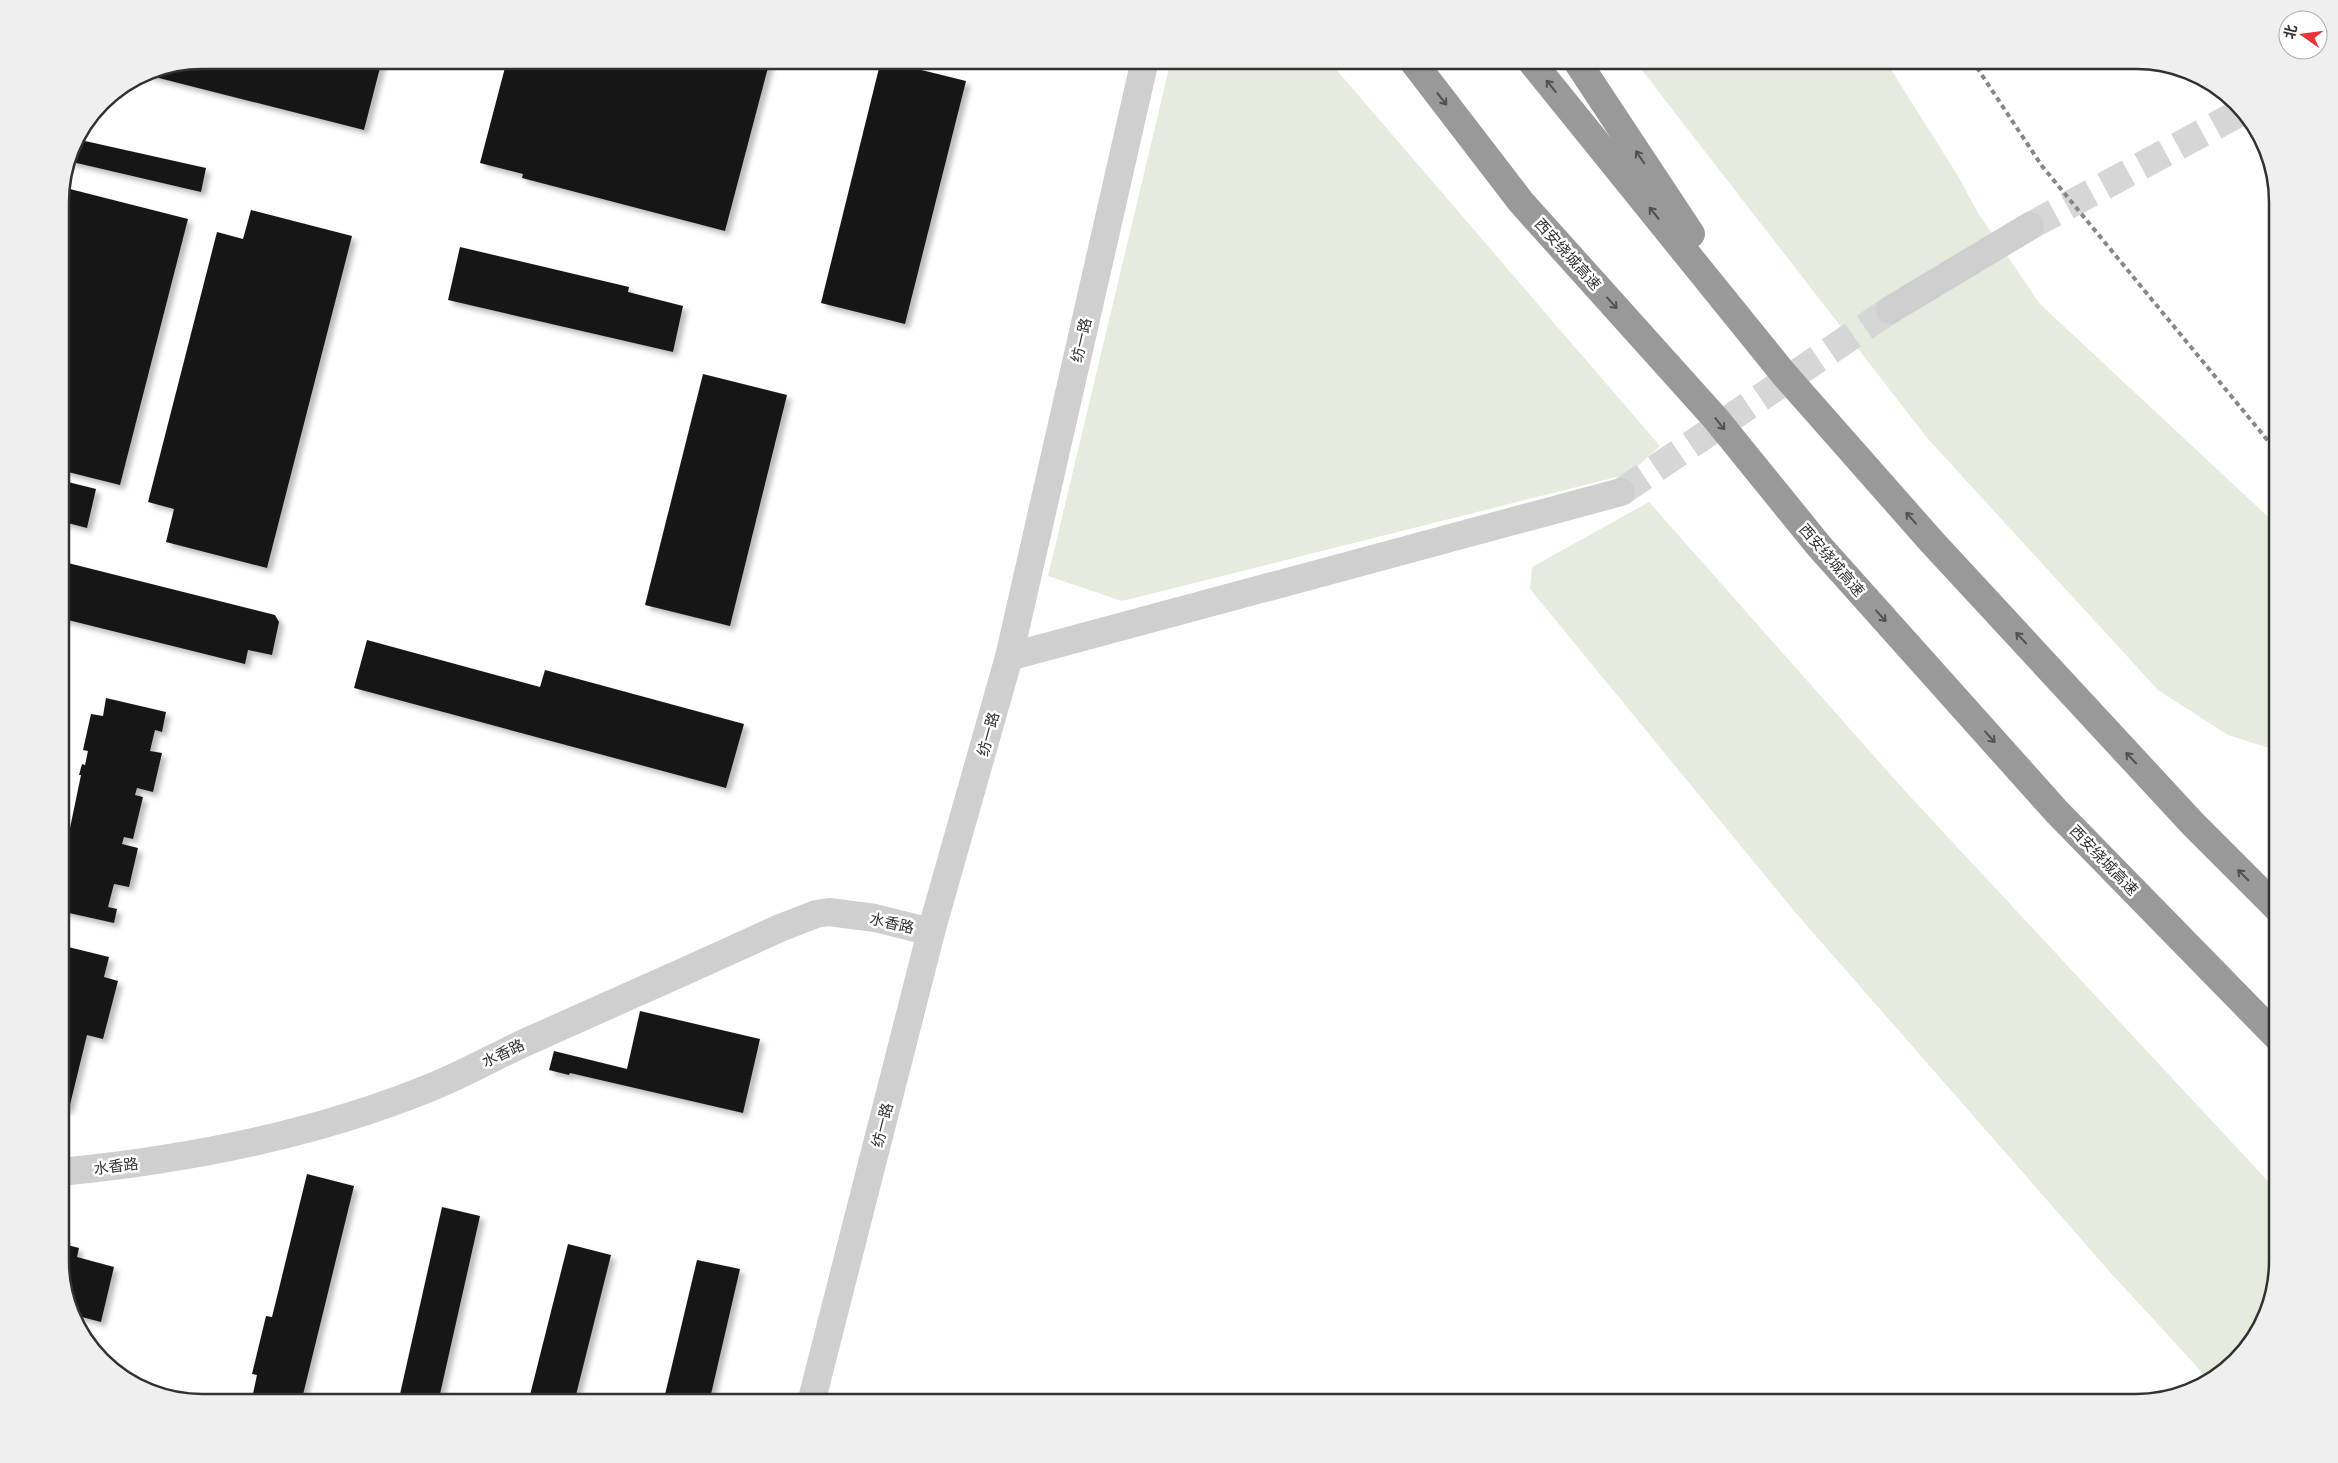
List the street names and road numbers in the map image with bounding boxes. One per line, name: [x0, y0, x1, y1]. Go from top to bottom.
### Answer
street label: 西安绕城高速: [1531, 214, 1605, 294]
street label: 纺一路: [1067, 316, 1095, 364]
street label: 西安绕城高速: [1795, 520, 1869, 600]
street label: 纺一路: [973, 710, 1003, 758]
street label: 西安绕城高速: [2066, 821, 2142, 899]
street label: 水香路: [868, 909, 916, 937]
street label: 水香路: [479, 1035, 527, 1071]
street label: 纺一路: [867, 1101, 897, 1149]
street label: 水香路: [93, 1154, 139, 1178]

